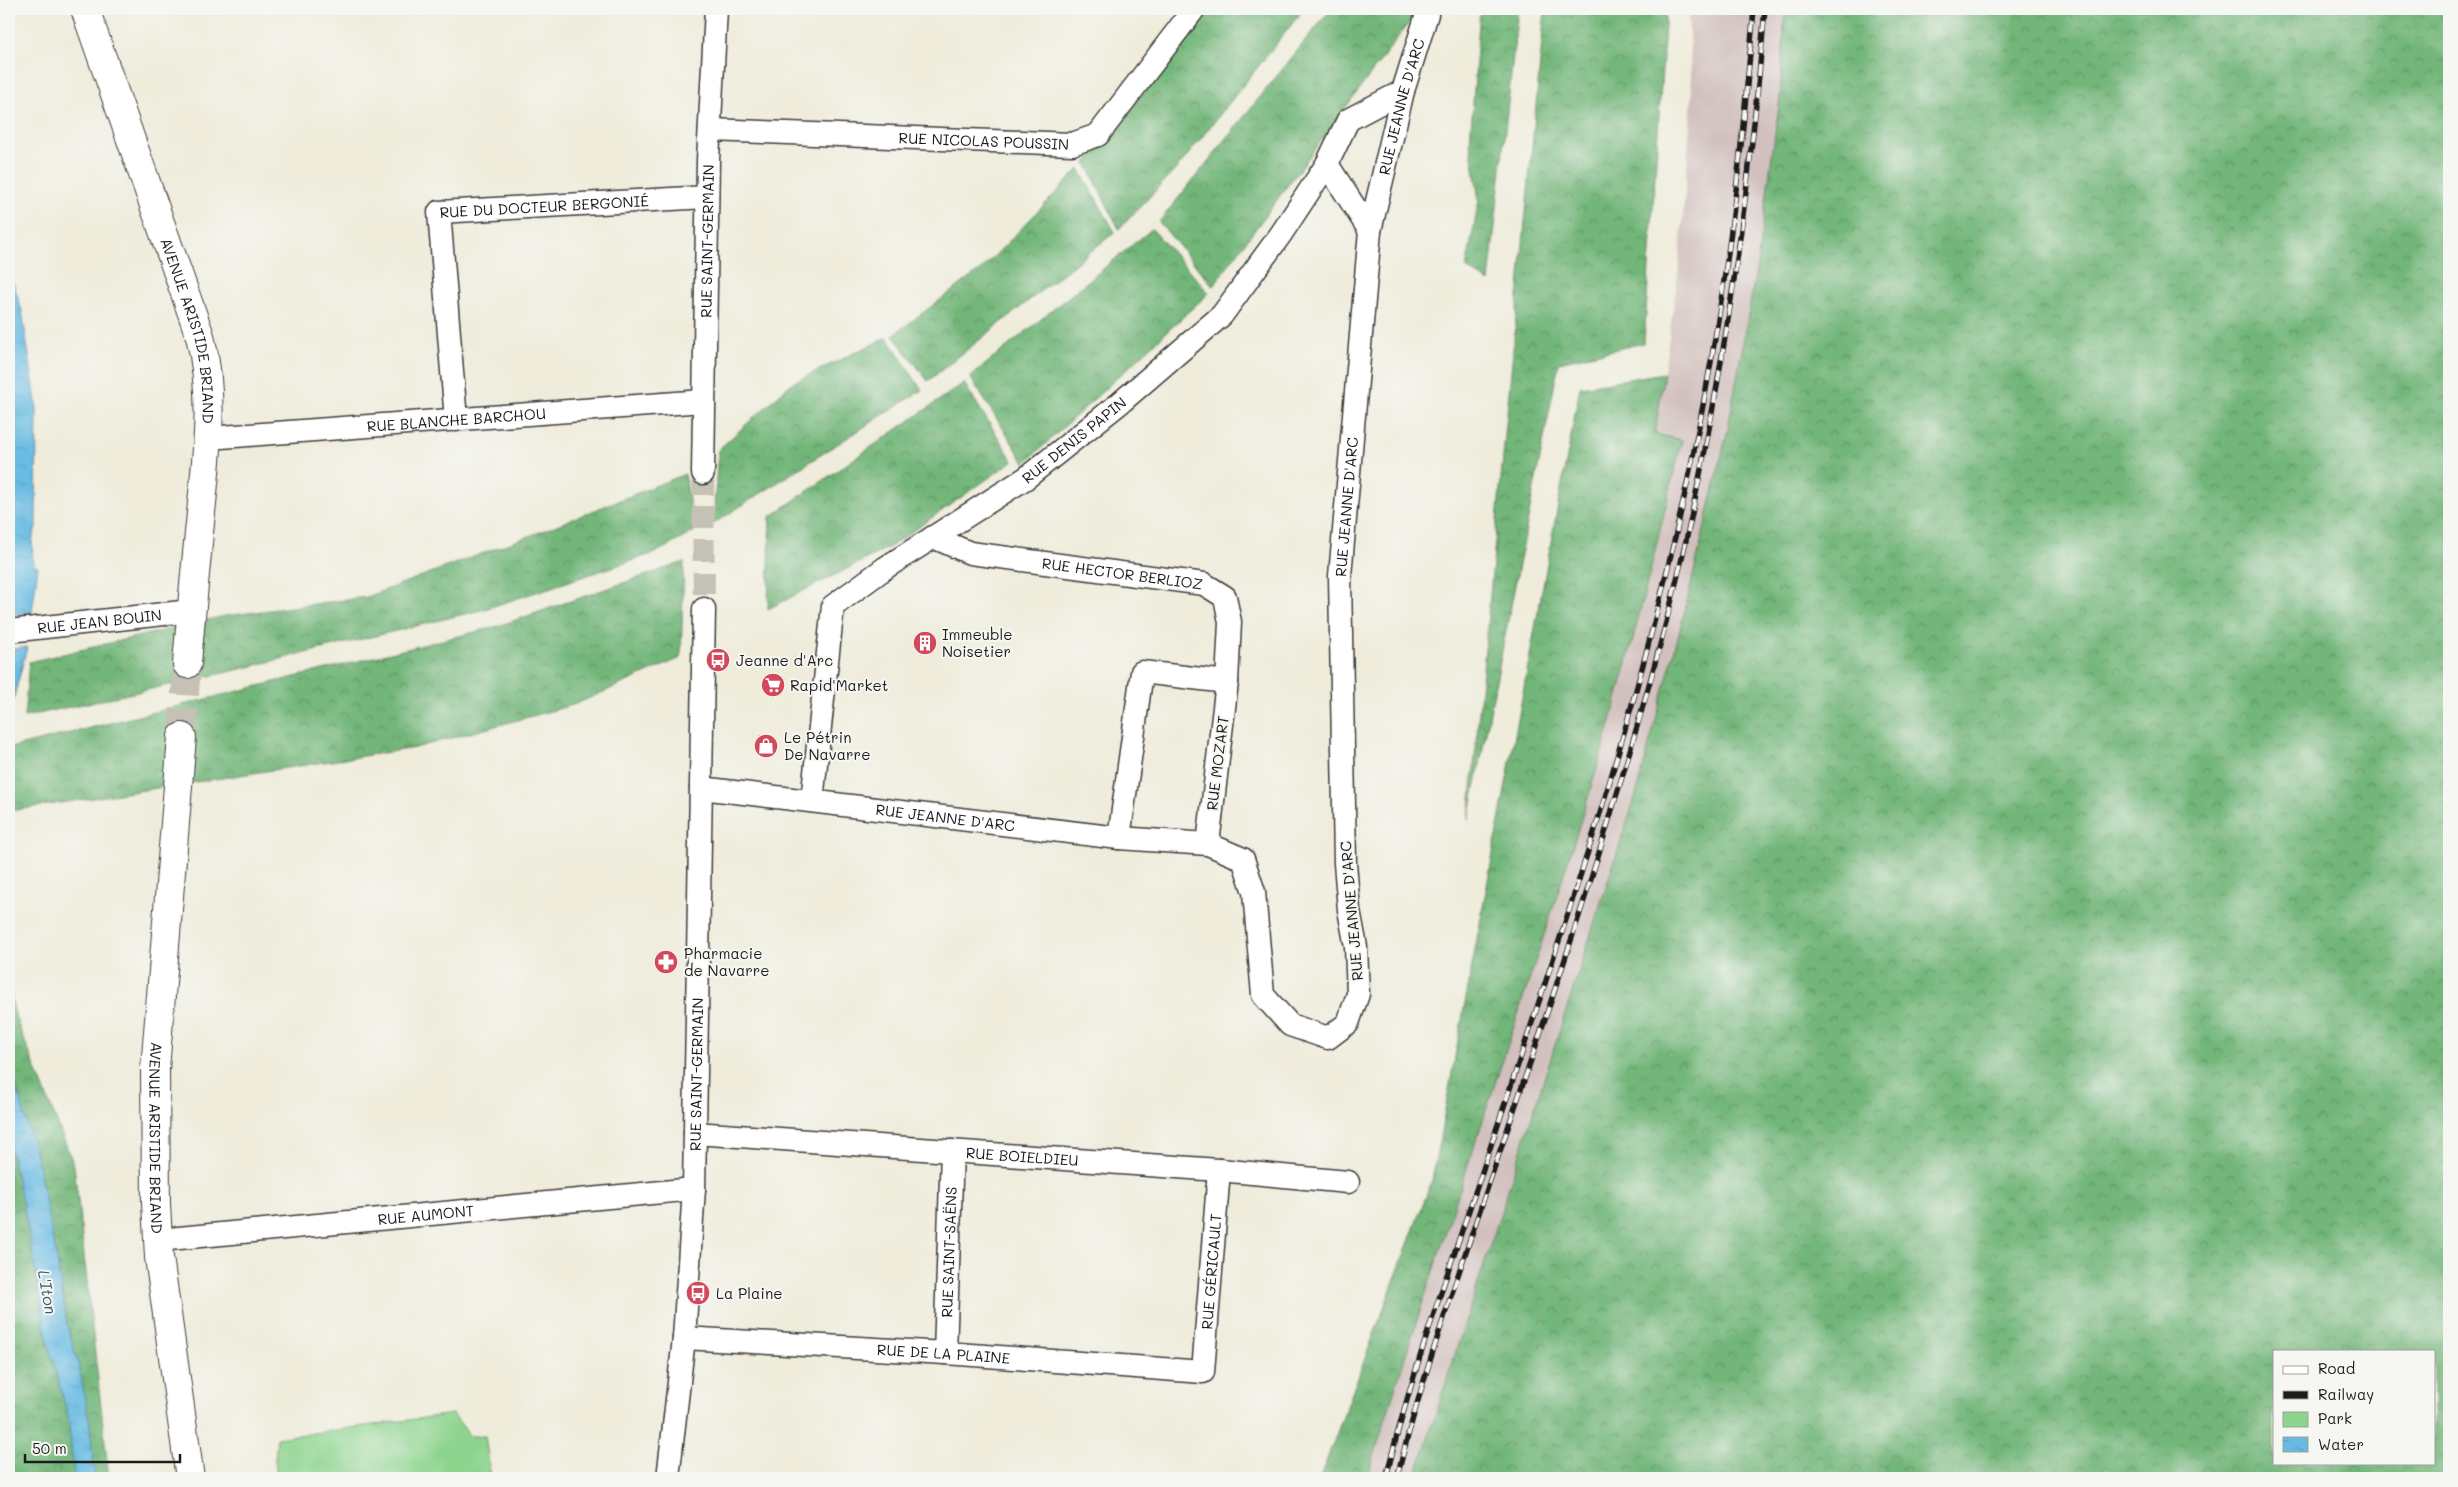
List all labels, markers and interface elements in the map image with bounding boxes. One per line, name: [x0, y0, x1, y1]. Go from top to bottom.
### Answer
street label: RUE JEANNE D'ARC: [1374, 36, 1429, 177]
street label: RUE NICOLAS POUSSIN: [898, 127, 1069, 154]
street label: RUE SAINT-GERMAIN: [695, 164, 718, 318]
street label: RUE DU DOCTEUR BERGONIÉ: [439, 190, 650, 222]
street label: AVENUE ARISTIDE BRIAND: [156, 235, 219, 424]
street label: RUE DENIS PAPIN: [1018, 392, 1130, 488]
street label: RUE BLANCHE BARCHOU: [366, 403, 546, 436]
street label: RUE JEANNE D'ARC: [1330, 436, 1362, 578]
street label: RUE HECTOR BERLIOZ: [1041, 553, 1204, 594]
street label: RUE JEAN BOUIN: [36, 604, 163, 638]
place label: Immeuble Noisetier: [942, 624, 1013, 661]
building icon: Immeuble Noisetier: [912, 630, 938, 656]
bus stop icon: Jeanne d'Arc: [705, 647, 731, 673]
place label: Jeanne d'Arc: [736, 650, 833, 670]
supermarket icon: Rapid'Market: [760, 672, 786, 698]
place label: Rapid'Market: [790, 675, 888, 695]
street label: RUE MOZART: [1201, 714, 1233, 812]
place label: Le Pétrin De Navarre: [784, 727, 870, 764]
shop icon: Le Pétrin De Navarre: [753, 733, 779, 759]
street label: RUE JEANNE D'ARC: [874, 799, 1016, 836]
street label: RUE JEANNE D'ARC: [1335, 840, 1367, 982]
place label: Pharmacie de Navarre: [684, 943, 770, 980]
pharmacy icon: Pharmacie de Navarre: [653, 949, 679, 975]
street label: RUE SAINT-GERMAIN: [685, 997, 707, 1151]
street label: AVENUE ARISTIDE BRIAND: [145, 1041, 168, 1234]
street label: RUE BOIELDIEU: [965, 1142, 1079, 1170]
street label: RUE SAINT-SAËNS: [936, 1186, 961, 1318]
street label: RUE AUMONT: [377, 1200, 475, 1229]
street label: RUE GÉRICAULT: [1196, 1213, 1226, 1330]
water label: L'Iton: [34, 1268, 62, 1316]
bus stop icon: La Plaine: [685, 1280, 711, 1306]
place label: La Plaine: [716, 1283, 783, 1303]
street label: RUE DE LA PLAINE: [876, 1339, 1011, 1368]
legend: [2273, 1350, 2436, 1464]
text: Road: [2318, 1358, 2355, 1378]
text: Railway: [2318, 1384, 2374, 1404]
text: Park: [2318, 1408, 2352, 1428]
scale bar: [25, 1432, 180, 1464]
text: Water: [2318, 1434, 2364, 1454]
text: 50 m: [32, 1438, 67, 1458]

